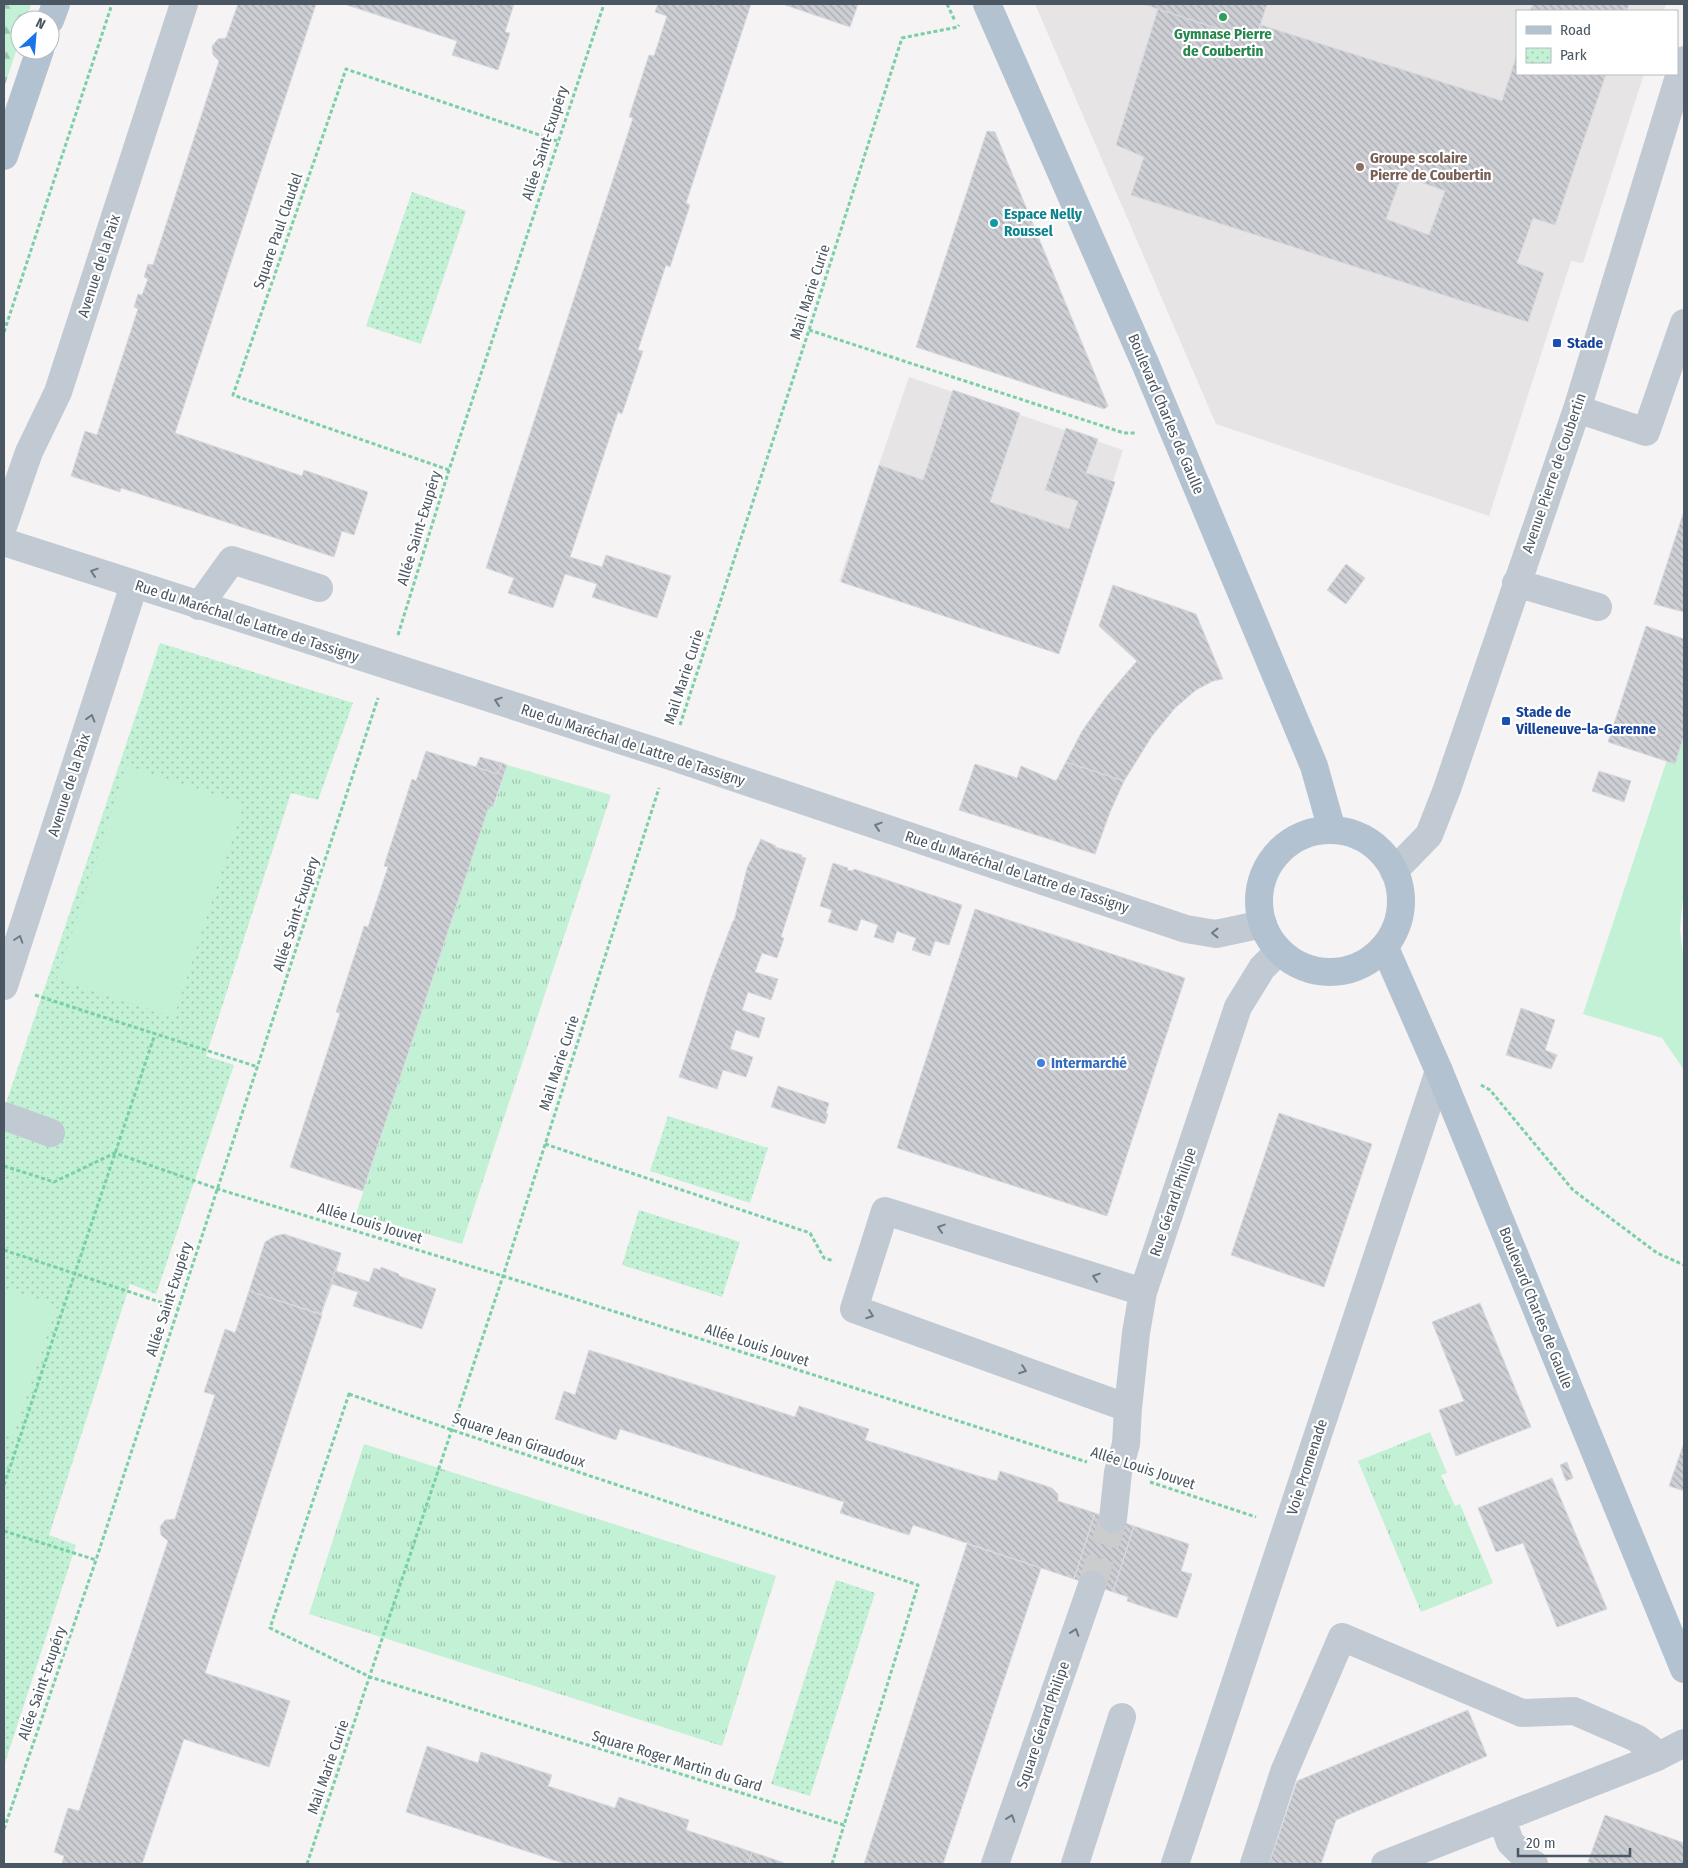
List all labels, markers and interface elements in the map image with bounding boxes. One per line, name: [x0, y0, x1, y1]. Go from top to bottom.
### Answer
north arrow: [10, 10, 60, 60]
legend: [1516, 10, 1678, 75]
marker: Gymnase Pierre de Coubertin: [1217, 11, 1229, 23]
text: N: [33, 14, 48, 33]
text: Road: [1560, 21, 1591, 39]
place label: Gymnase Pierre de Coubertin: [1174, 25, 1272, 60]
text: Park: [1560, 46, 1587, 64]
street label: Allée Saint-Exupéry: [518, 83, 572, 202]
place label: Groupe scolaire Pierre de Coubertin: [1370, 149, 1492, 184]
marker: Groupe scolaire Pierre de Coubertin: [1354, 161, 1366, 173]
street label: Square Paul Claudel: [250, 170, 306, 292]
place label: Espace Nelly Roussel: [1004, 205, 1083, 240]
street label: Avenue de la Paix: [74, 212, 124, 320]
marker: Espace Nelly Roussel: [988, 217, 1000, 229]
street label: Mail Marie Curie: [786, 242, 834, 342]
street label: Boulevard Charles de Gaulle: [1124, 331, 1208, 497]
place label: Stade: [1567, 334, 1604, 352]
marker: Stade: [1551, 337, 1563, 349]
street label: Avenue Pierre de Coubertin: [1518, 391, 1590, 555]
street label: Allée Saint-Exupéry: [393, 468, 445, 588]
one-way arrow: [90, 567, 98, 577]
street label: Rue du Maréchal de Lattre de Tassigny: [133, 576, 362, 666]
street label: Mail Marie Curie: [660, 627, 708, 727]
one-way arrow: [495, 697, 503, 707]
street label: Rue du Maréchal de Lattre de Tassigny: [519, 700, 748, 790]
place label: Stade de Villeneuve-la-Garenne: [1515, 703, 1657, 738]
one-way arrow: [85, 715, 95, 723]
marker: Stade de Villeneuve-la-Garenne: [1500, 715, 1512, 727]
street label: Avenue de la Paix: [44, 731, 94, 839]
one-way arrow: [874, 821, 882, 831]
street label: Rue du Maréchal de Lattre de Tassigny: [903, 827, 1132, 917]
street label: Allée Saint-Exupéry: [269, 854, 323, 973]
one-way arrow: [1211, 928, 1219, 938]
one-way arrow: [13, 936, 23, 944]
street label: Mail Marie Curie: [535, 1013, 583, 1113]
place label: Intermarché: [1051, 1054, 1127, 1072]
marker: Intermarché: [1035, 1057, 1047, 1069]
street label: Rue Gérard Philipe: [1146, 1145, 1200, 1259]
street label: Allée Louis Jouvet: [315, 1199, 425, 1248]
one-way arrow: [938, 1224, 946, 1234]
street label: Boulevard Charles de Gaulle: [1495, 1225, 1577, 1391]
street label: Allée Saint-Exupéry: [142, 1239, 196, 1358]
one-way arrow: [1092, 1273, 1101, 1283]
one-way arrow: [865, 1309, 874, 1319]
street label: Allée Louis Jouvet: [703, 1320, 812, 1370]
one-way arrow: [1018, 1364, 1026, 1374]
street label: Square Jean Giraudoux: [450, 1409, 588, 1471]
street label: Voie Promenade: [1283, 1417, 1331, 1517]
street label: Allée Louis Jouvet: [1089, 1443, 1198, 1493]
street label: Allée Saint-Exupéry: [14, 1623, 70, 1742]
one-way arrow: [1070, 1628, 1080, 1636]
street label: Square Gérard Philipe: [1013, 1659, 1073, 1791]
street label: Mail Marie Curie: [303, 1717, 353, 1817]
street label: Square Roger Martin du Gard: [590, 1727, 764, 1795]
one-way arrow: [1005, 1814, 1015, 1823]
scale bar: [1518, 1826, 1630, 1858]
text: 20 m: [1526, 1834, 1556, 1852]

